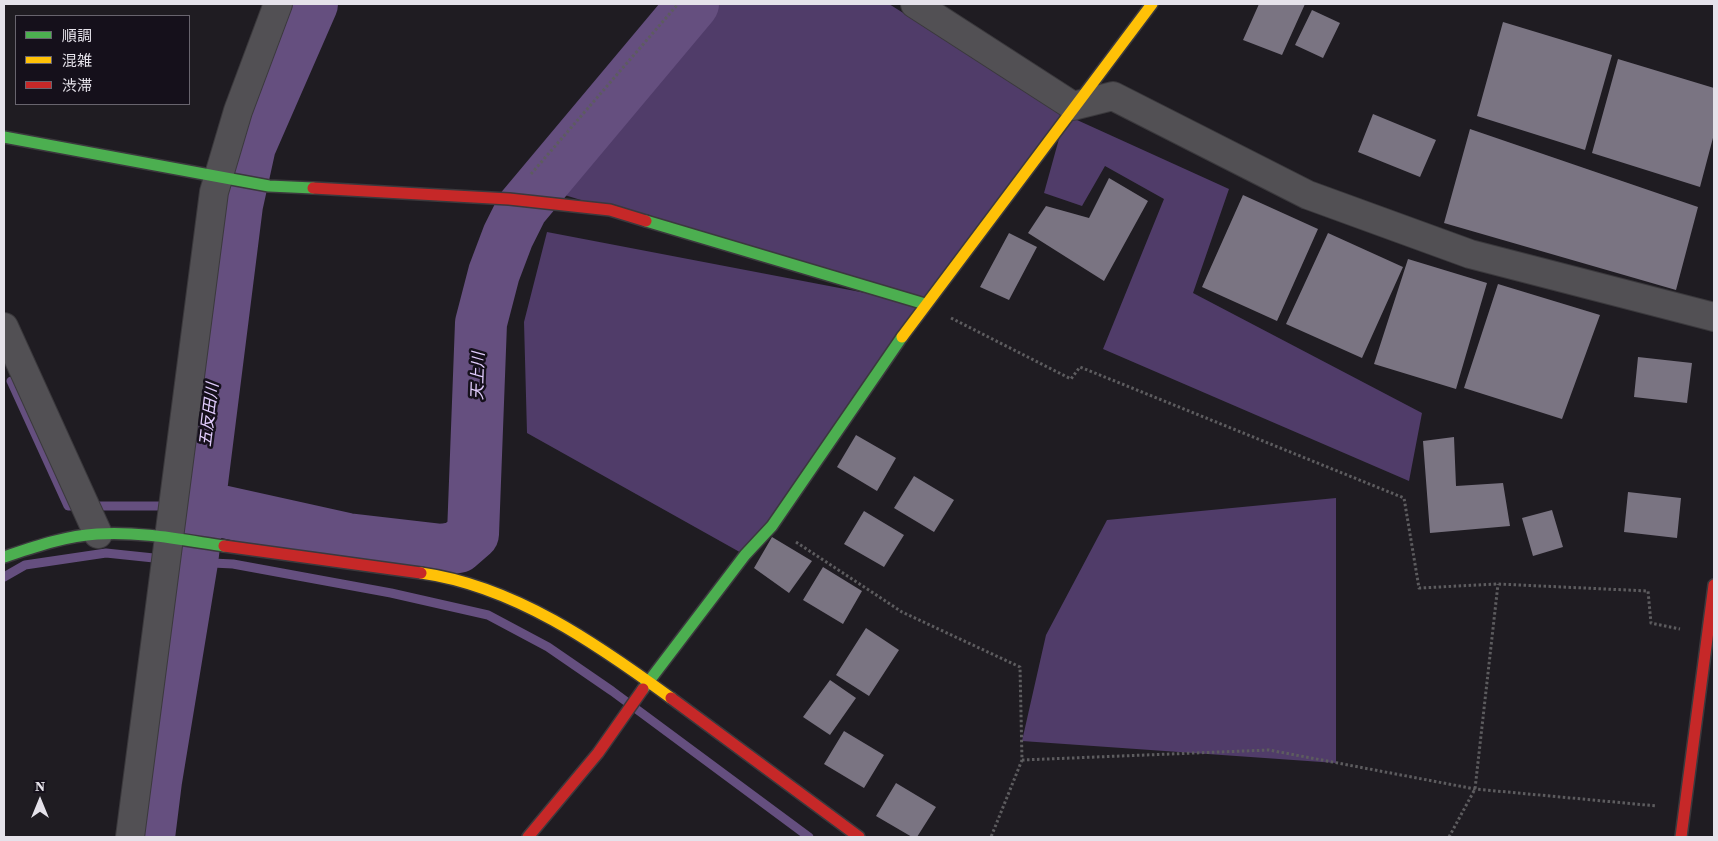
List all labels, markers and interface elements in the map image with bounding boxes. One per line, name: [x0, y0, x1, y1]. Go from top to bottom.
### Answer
legend: [15, 15, 190, 105]
text: 順調: [62, 25, 92, 46]
text: 混雑: [62, 50, 92, 71]
text: 渋滞: [62, 75, 92, 96]
water label: 天上川: [469, 352, 489, 400]
water label: 五反田川: [197, 382, 223, 448]
north arrow: [15, 776, 65, 826]
text: N: [35, 776, 45, 796]

